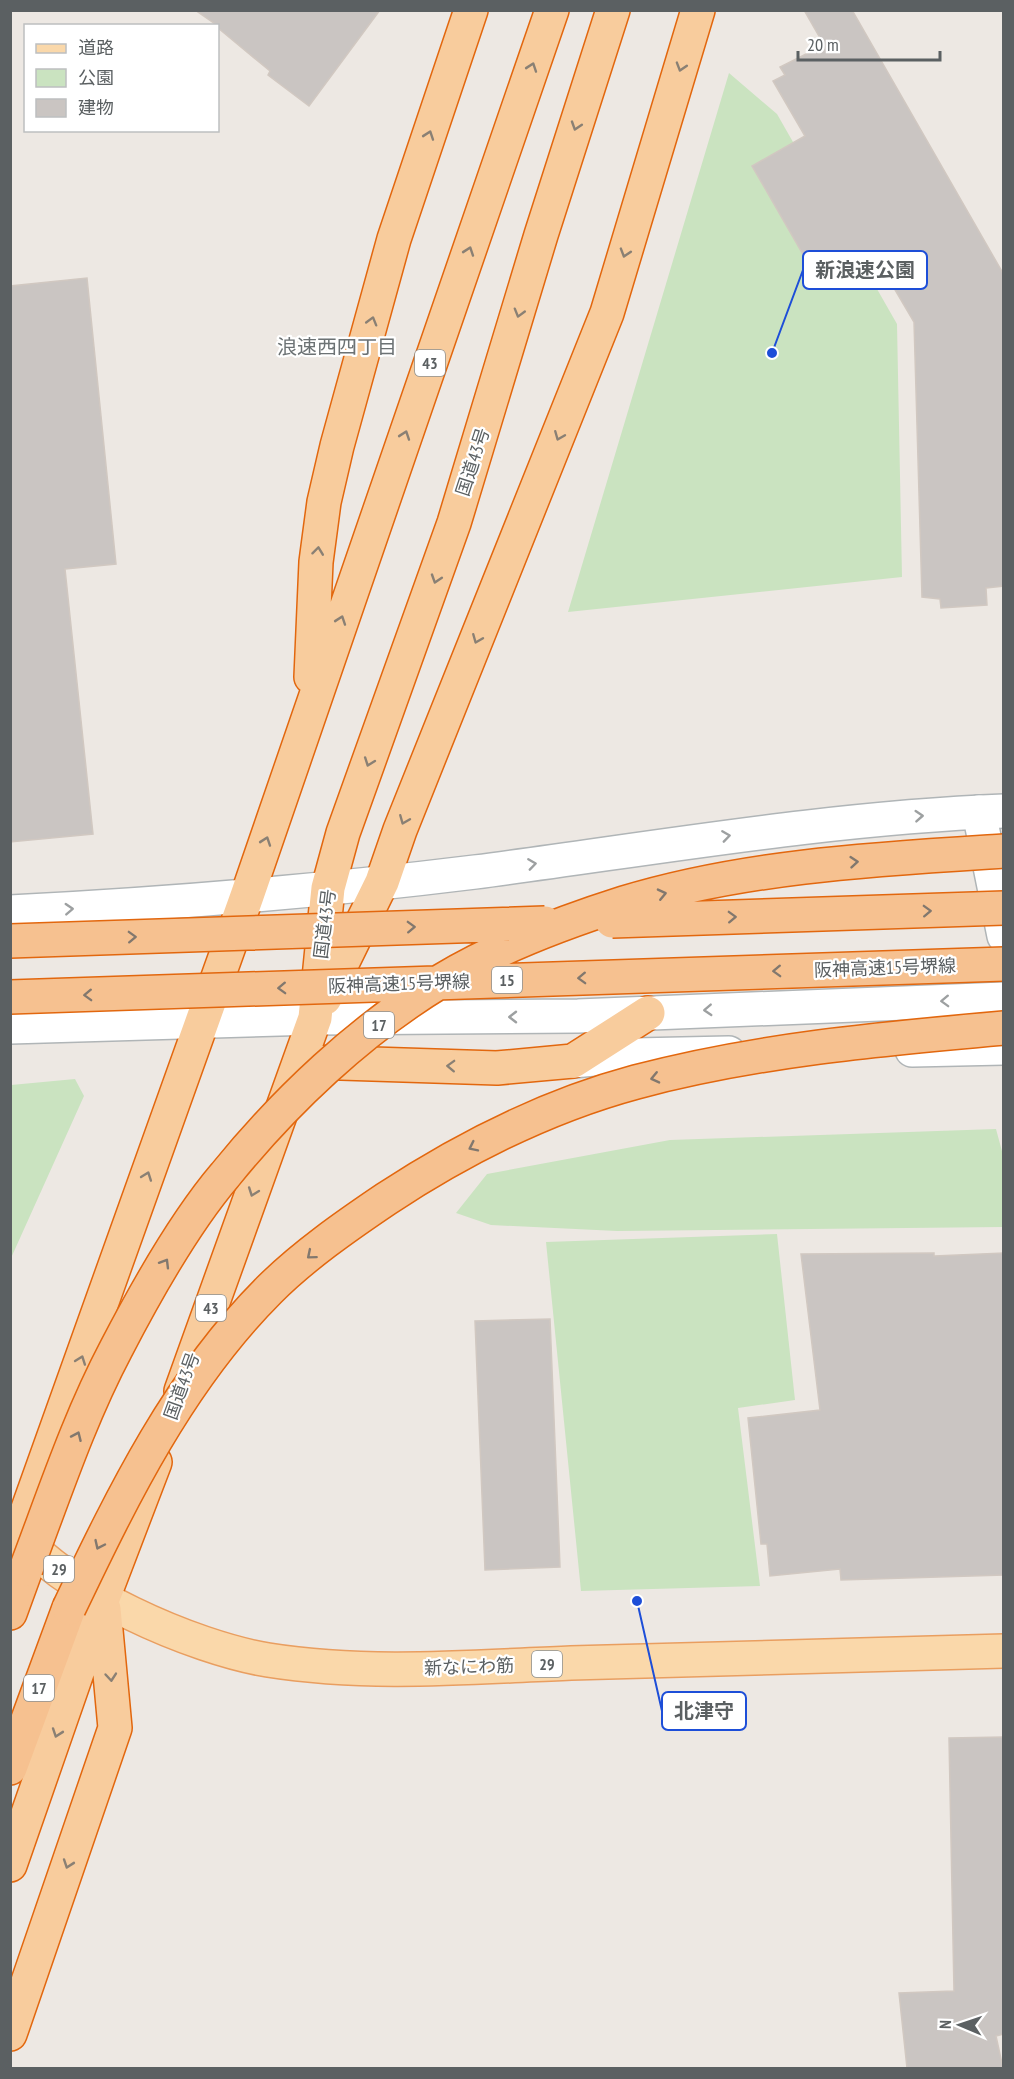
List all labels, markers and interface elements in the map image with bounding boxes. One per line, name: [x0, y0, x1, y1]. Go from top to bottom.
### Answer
legend: [24, 24, 219, 132]
scale bar: [798, 24, 940, 62]
text: 20 m: [807, 33, 839, 56]
text: 道路: [78, 36, 114, 59]
one-way arrow: [676, 61, 688, 71]
one-way arrow: [525, 62, 538, 73]
text: 公園: [78, 66, 114, 89]
text: 建物: [78, 96, 114, 119]
one-way arrow: [571, 120, 583, 131]
one-way arrow: [421, 130, 434, 141]
one-way arrow: [461, 246, 474, 257]
one-way arrow: [620, 247, 632, 258]
callout: 新浪速公園: [803, 251, 927, 289]
text: 新浪速公園: [815, 257, 915, 283]
one-way arrow: [514, 307, 526, 317]
one-way arrow: [365, 316, 377, 327]
district label: 浪速西四丁目: [277, 334, 397, 360]
road number: 43: [415, 350, 445, 376]
street label: 国道43号: [451, 425, 494, 499]
one-way arrow: [398, 430, 411, 441]
one-way arrow: [553, 431, 566, 441]
one-way arrow: [311, 547, 323, 556]
one-way arrow: [430, 573, 443, 584]
one-way arrow: [334, 615, 347, 626]
one-way arrow: [472, 633, 484, 644]
one-way arrow: [364, 756, 377, 767]
one-way arrow: [915, 810, 924, 823]
one-way arrow: [399, 814, 411, 825]
one-way arrow: [721, 831, 730, 843]
one-way arrow: [258, 836, 271, 847]
one-way arrow: [850, 856, 859, 869]
one-way arrow: [528, 858, 537, 870]
street label: 国道43号: [309, 888, 340, 960]
one-way arrow: [657, 889, 667, 902]
one-way arrow: [64, 903, 73, 916]
one-way arrow: [922, 904, 931, 917]
one-way arrow: [727, 911, 736, 923]
one-way arrow: [406, 921, 415, 934]
one-way arrow: [127, 930, 136, 943]
street label: 阪神高速15号堺線: [814, 954, 956, 981]
one-way arrow: [773, 965, 782, 978]
road number: 15: [492, 967, 522, 993]
street label: 阪神高速15号堺線: [328, 970, 470, 997]
one-way arrow: [578, 972, 587, 984]
one-way arrow: [278, 982, 287, 994]
one-way arrow: [83, 988, 92, 1001]
one-way arrow: [941, 995, 950, 1007]
one-way arrow: [704, 1003, 713, 1016]
one-way arrow: [509, 1011, 518, 1023]
road number: 17: [364, 1012, 394, 1038]
one-way arrow: [447, 1060, 456, 1073]
one-way arrow: [650, 1070, 660, 1083]
one-way arrow: [469, 1140, 480, 1152]
one-way arrow: [139, 1171, 152, 1182]
one-way arrow: [248, 1186, 261, 1196]
one-way arrow: [307, 1248, 318, 1259]
one-way arrow: [158, 1259, 170, 1269]
road number: 43: [196, 1295, 226, 1321]
street label: 国道43号: [159, 1349, 204, 1423]
one-way arrow: [74, 1355, 87, 1366]
one-way arrow: [70, 1432, 82, 1443]
one-way arrow: [94, 1538, 106, 1549]
road number: 29: [44, 1556, 74, 1582]
road number: 29: [532, 1651, 562, 1677]
street label: 新なにわ筋: [424, 1653, 514, 1680]
one-way arrow: [104, 1673, 117, 1682]
road number: 17: [24, 1675, 54, 1701]
callout: 北津守: [662, 1692, 746, 1730]
text: 北津守: [674, 1698, 734, 1724]
one-way arrow: [51, 1727, 64, 1738]
one-way arrow: [63, 1858, 76, 1869]
north arrow: [930, 1995, 990, 2055]
text: N: [935, 2020, 955, 2029]

